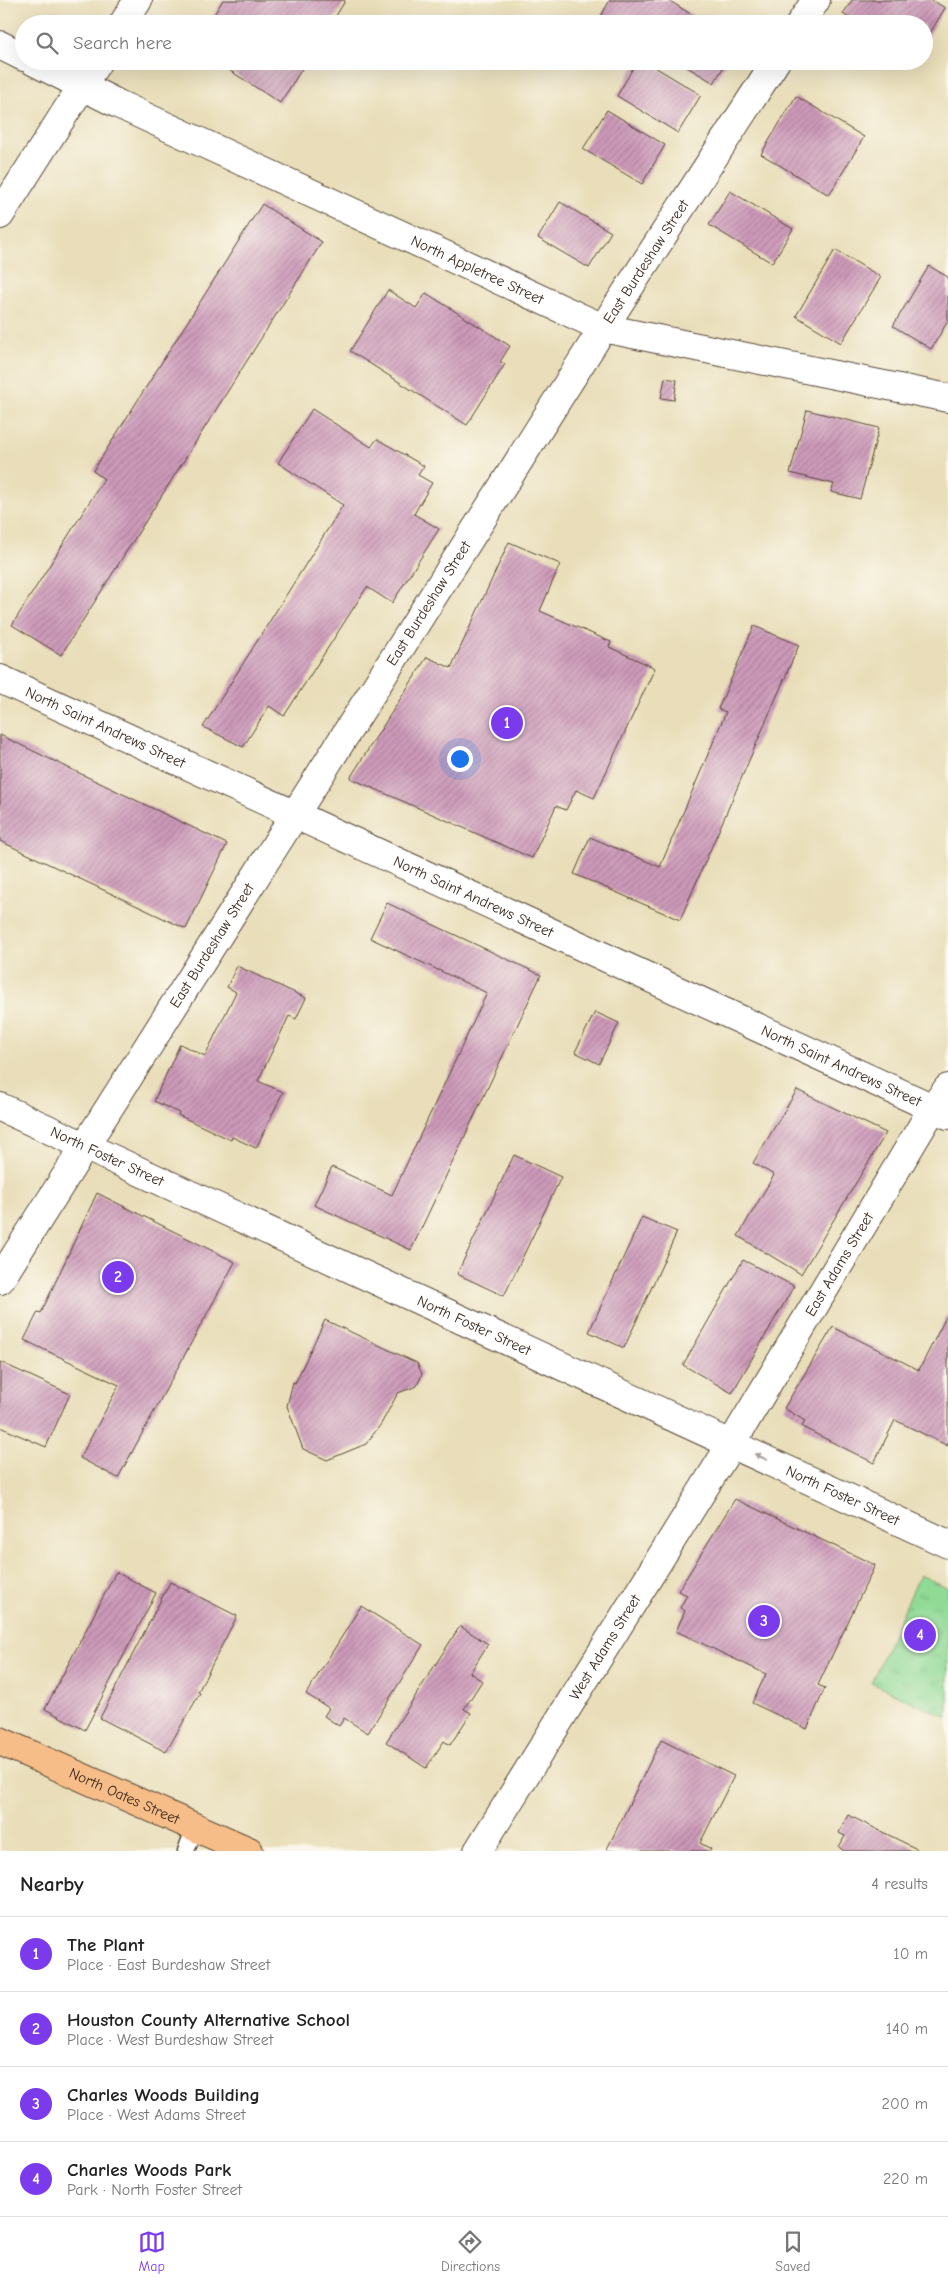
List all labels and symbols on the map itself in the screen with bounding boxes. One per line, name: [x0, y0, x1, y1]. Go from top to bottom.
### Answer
street label: East Burdeshaw Street: [599, 196, 693, 327]
street label: North Appletree Street: [408, 232, 547, 309]
street label: East Burdeshaw Street: [382, 537, 475, 669]
street label: North Saint Andrews Street: [23, 683, 189, 772]
pin: 1: [491, 704, 523, 742]
your location: [447, 746, 473, 772]
street label: North Saint Andrews Street: [390, 852, 557, 942]
street label: East Burdeshaw Street: [166, 879, 258, 1011]
street label: North Saint Andrews Street: [758, 1021, 925, 1111]
street label: North Foster Street: [48, 1122, 167, 1191]
street label: East Adams Street: [801, 1208, 878, 1320]
pin: 2: [102, 1258, 134, 1296]
street label: North Foster Street: [414, 1292, 534, 1360]
one-way arrow: [754, 1453, 768, 1461]
street label: North Foster Street: [783, 1462, 903, 1530]
street label: West Adams Street: [565, 1591, 645, 1703]
pin: 3: [748, 1602, 780, 1640]
pin: 4: [904, 1616, 936, 1654]
street label: North Oates Street: [66, 1764, 183, 1828]

